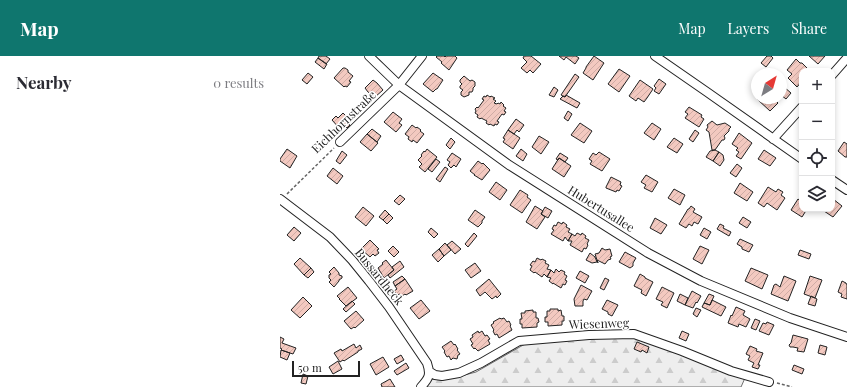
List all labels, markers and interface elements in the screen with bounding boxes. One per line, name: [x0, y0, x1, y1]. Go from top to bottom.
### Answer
text: Map: [20, 15, 59, 41]
text: Map: [678, 19, 706, 38]
text: Layers: [728, 19, 769, 38]
text: Share: [791, 19, 827, 38]
north arrow: [751, 68, 787, 104]
map controls: [799, 68, 835, 212]
button: +: [799, 68, 835, 104]
text: Nearby: [16, 71, 71, 93]
text: 0 results: [213, 74, 264, 91]
street label: Eichhornstraße: [308, 86, 379, 156]
button: −: [799, 104, 835, 140]
button: locate: [799, 140, 835, 176]
button: layers: [799, 176, 835, 212]
street label: Hubertusallee: [565, 181, 638, 235]
street label: Bussardheck: [352, 245, 408, 308]
street label: Wiesenweg: [568, 314, 630, 332]
scale bar: [292, 359, 360, 378]
text: 50 m: [298, 360, 322, 375]

